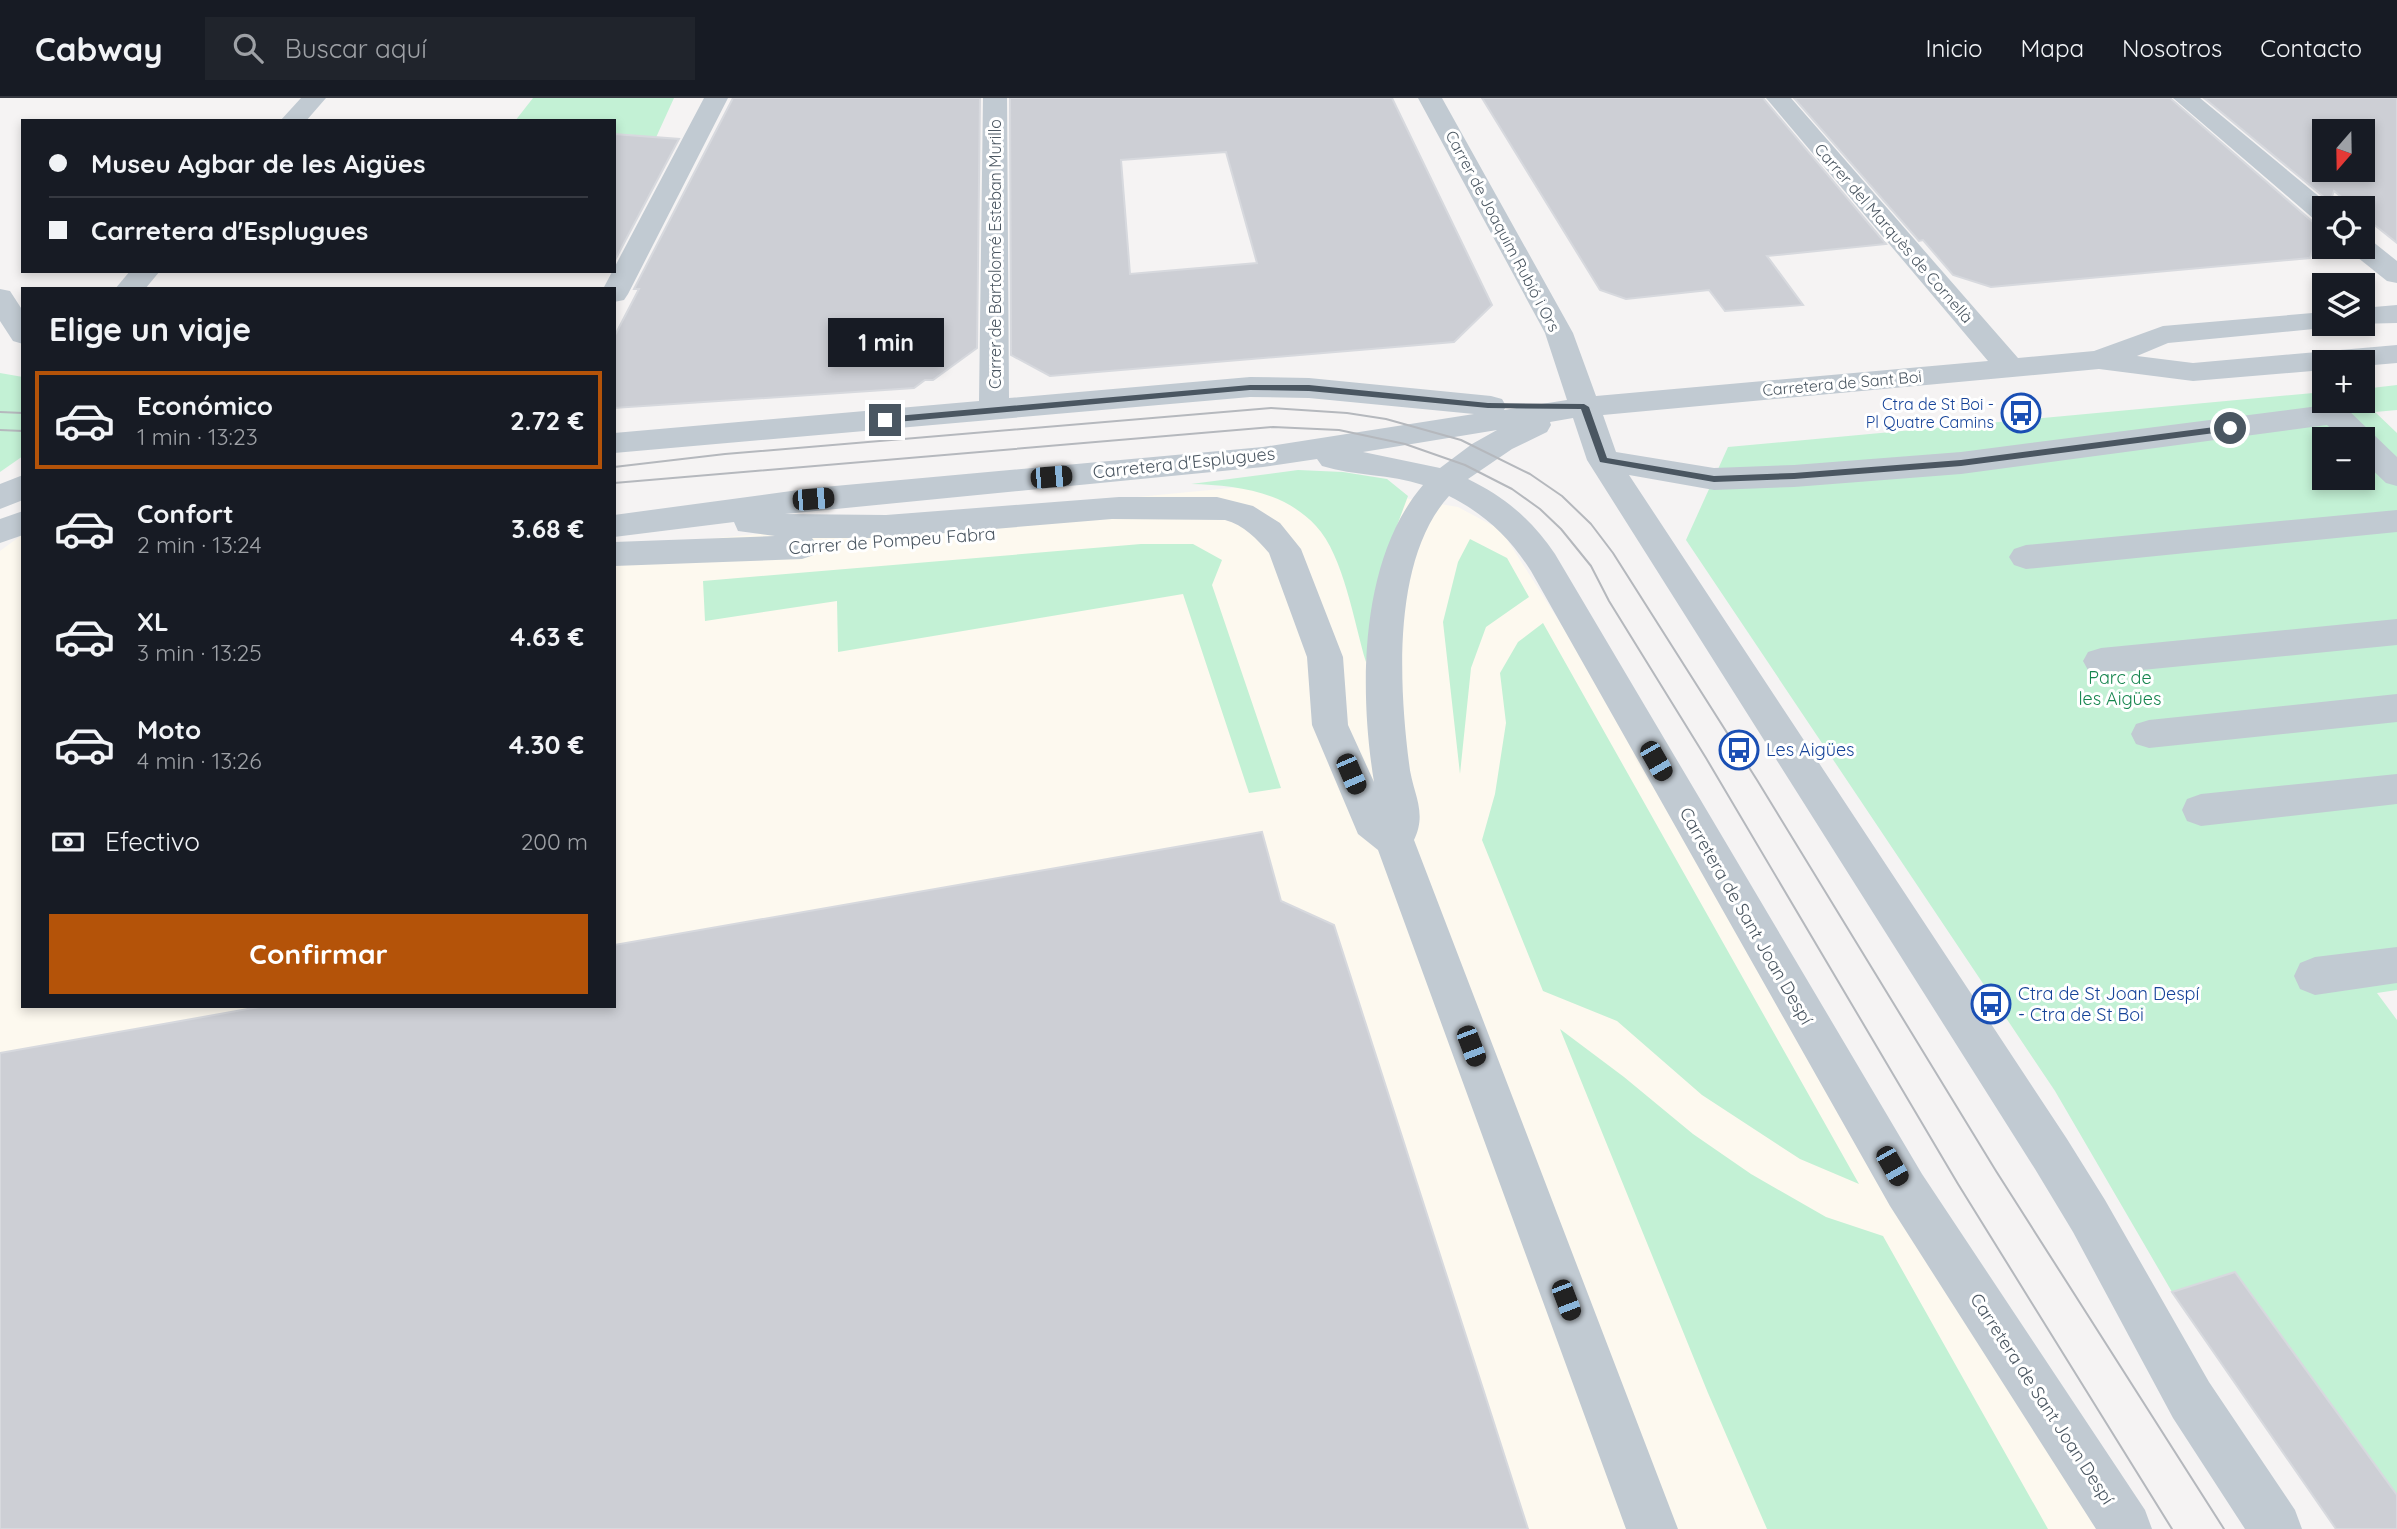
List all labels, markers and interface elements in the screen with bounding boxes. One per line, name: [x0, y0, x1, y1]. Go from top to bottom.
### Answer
search box: [205, 17, 695, 80]
text: Cabway: [35, 28, 163, 69]
icon: search: [229, 29, 267, 67]
text: Buscar aquí: [285, 32, 427, 65]
text: Inicio: [1925, 33, 1983, 63]
text: Mapa: [2021, 33, 2084, 63]
text: Nosotros: [2122, 33, 2222, 63]
text: Contacto: [2260, 33, 2362, 63]
street label: Carrer de Bartolomé Esteban Murillo: [985, 119, 1005, 389]
north arrow: [2312, 119, 2375, 182]
map controls: [2312, 119, 2375, 490]
street label: Carrer de Joaquim Rubió i Ors: [1441, 127, 1565, 335]
street label: Carrer del Marquès de Cornellà: [1810, 139, 1978, 327]
text: Museu Agbar de les Aigües: [91, 147, 426, 180]
button: locate: [2312, 196, 2375, 259]
text: Carretera d'Esplugues: [91, 214, 368, 247]
button: layers: [2312, 273, 2375, 336]
text: Elige un viaje: [49, 309, 251, 349]
callout: 1 min: [827, 318, 943, 368]
text: 1 min: [858, 328, 914, 357]
button: +: [2312, 350, 2375, 413]
street label: Carretera de Sant Boi: [1761, 366, 1923, 400]
icon: car: [53, 389, 116, 452]
text: Económico: [137, 389, 273, 422]
bus stop icon: Ctra de St Boi - Pl Quatre Camins: [2000, 392, 2042, 434]
place label: Ctra de St Boi - Pl Quatre Camins: [1866, 394, 1994, 432]
text: 2.72 €: [510, 404, 584, 437]
route end: [869, 404, 901, 436]
route start: [2214, 412, 2246, 444]
text: 1 min · 13:23: [137, 422, 258, 451]
button: −: [2312, 427, 2375, 490]
street label: Carretera d'Esplugues: [1092, 441, 1276, 484]
car: [1030, 465, 1073, 489]
car: [792, 487, 835, 511]
icon: car: [53, 497, 116, 560]
text: Confort: [137, 497, 234, 530]
text: 3.68 €: [511, 512, 584, 545]
street label: Carrer de Pompeu Fabra: [788, 522, 996, 559]
text: 2 min · 13:24: [137, 530, 262, 559]
icon: car: [53, 605, 116, 668]
text: XL: [137, 605, 169, 638]
text: 4.63 €: [510, 620, 584, 653]
text: 3 min · 13:25: [137, 638, 262, 667]
park label: Parc de les Aigües: [2079, 666, 2161, 710]
icon: car: [53, 713, 116, 776]
text: Moto: [137, 713, 201, 746]
text: 4.30 €: [509, 728, 584, 761]
bus stop icon: Les Aigües: [1718, 729, 1760, 771]
car: [1637, 738, 1676, 784]
place label: Les Aigües: [1766, 738, 1855, 761]
text: 4 min · 13:26: [137, 746, 262, 775]
car: [1334, 751, 1369, 797]
street label: Carretera de Sant Joan Despí: [1675, 803, 1818, 1029]
icon: cash: [49, 823, 87, 861]
text: Efectivo: [105, 825, 200, 858]
text: 200 m: [521, 827, 588, 856]
button: Confirmar: [49, 914, 588, 994]
place label: Ctra de St Joan Despí - Ctra de St Boi: [2018, 982, 2200, 1026]
bus stop icon: Ctra de St Joan Despí - Ctra de St Boi: [1970, 983, 2012, 1025]
car: [1454, 1023, 1489, 1069]
car: [1873, 1143, 1912, 1189]
car: [1549, 1277, 1584, 1323]
street label: Carretera de Sant Joan Despí: [1965, 1289, 2119, 1509]

